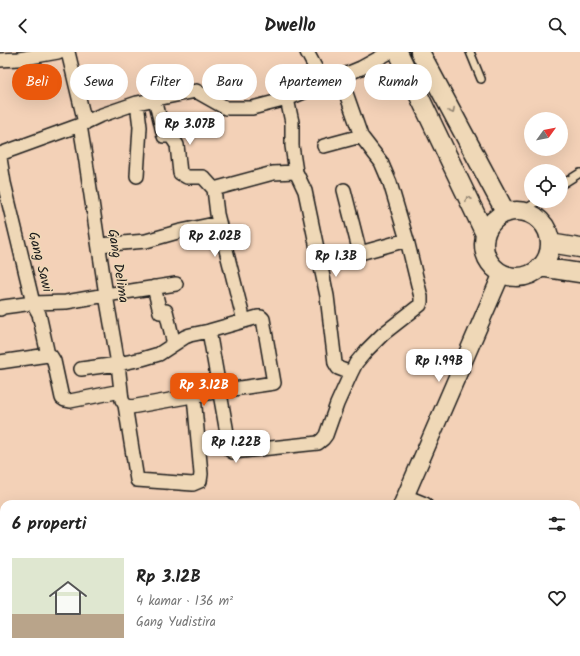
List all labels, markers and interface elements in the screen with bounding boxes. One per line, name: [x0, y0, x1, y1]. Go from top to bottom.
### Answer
text: Dwello: [264, 12, 316, 41]
icon: back: [12, 15, 34, 37]
icon: search: [546, 15, 568, 37]
chip: Beli: [12, 64, 62, 100]
chip: Sewa: [70, 64, 128, 100]
chip: Filter: [136, 64, 194, 100]
chip: Baru: [202, 64, 257, 100]
chip: Apartemen: [265, 64, 356, 100]
chip: Rumah: [364, 64, 432, 100]
one-way arrow: [447, 107, 455, 114]
pin: Rp 3.07B: [149, 112, 231, 146]
north arrow: [524, 112, 568, 156]
map controls: [524, 112, 568, 208]
text: Rp 3.07B: [165, 114, 215, 135]
button: locate: [524, 164, 568, 208]
one-way arrow: [465, 195, 473, 203]
pin: Rp 2.02B: [174, 224, 256, 258]
text: Rp 2.02B: [189, 226, 241, 247]
street label: Gang Delima: [101, 227, 135, 305]
street label: Gang Sawi: [22, 229, 58, 295]
pin: Rp 1.3B: [299, 244, 373, 278]
text: Rp 1.3B: [315, 246, 357, 267]
pin: Rp 1.99B: [398, 349, 480, 383]
text: Rp 1.99B: [415, 351, 463, 372]
pin: Rp 3.12B: [163, 373, 245, 407]
text: Rp 3.12B: [179, 375, 229, 396]
pin: Rp 1.22B: [195, 430, 277, 464]
text: Rp 1.22B: [211, 432, 261, 453]
text: 6 properti: [12, 511, 87, 538]
icon: filters: [546, 513, 568, 535]
text: Rp 3.12B: [136, 564, 201, 591]
icon: home: [44, 574, 92, 622]
icon: heart: [546, 587, 568, 609]
text: 4 kamar · 136 m²: [136, 591, 233, 612]
text: Gang Yudistira: [136, 612, 216, 633]

